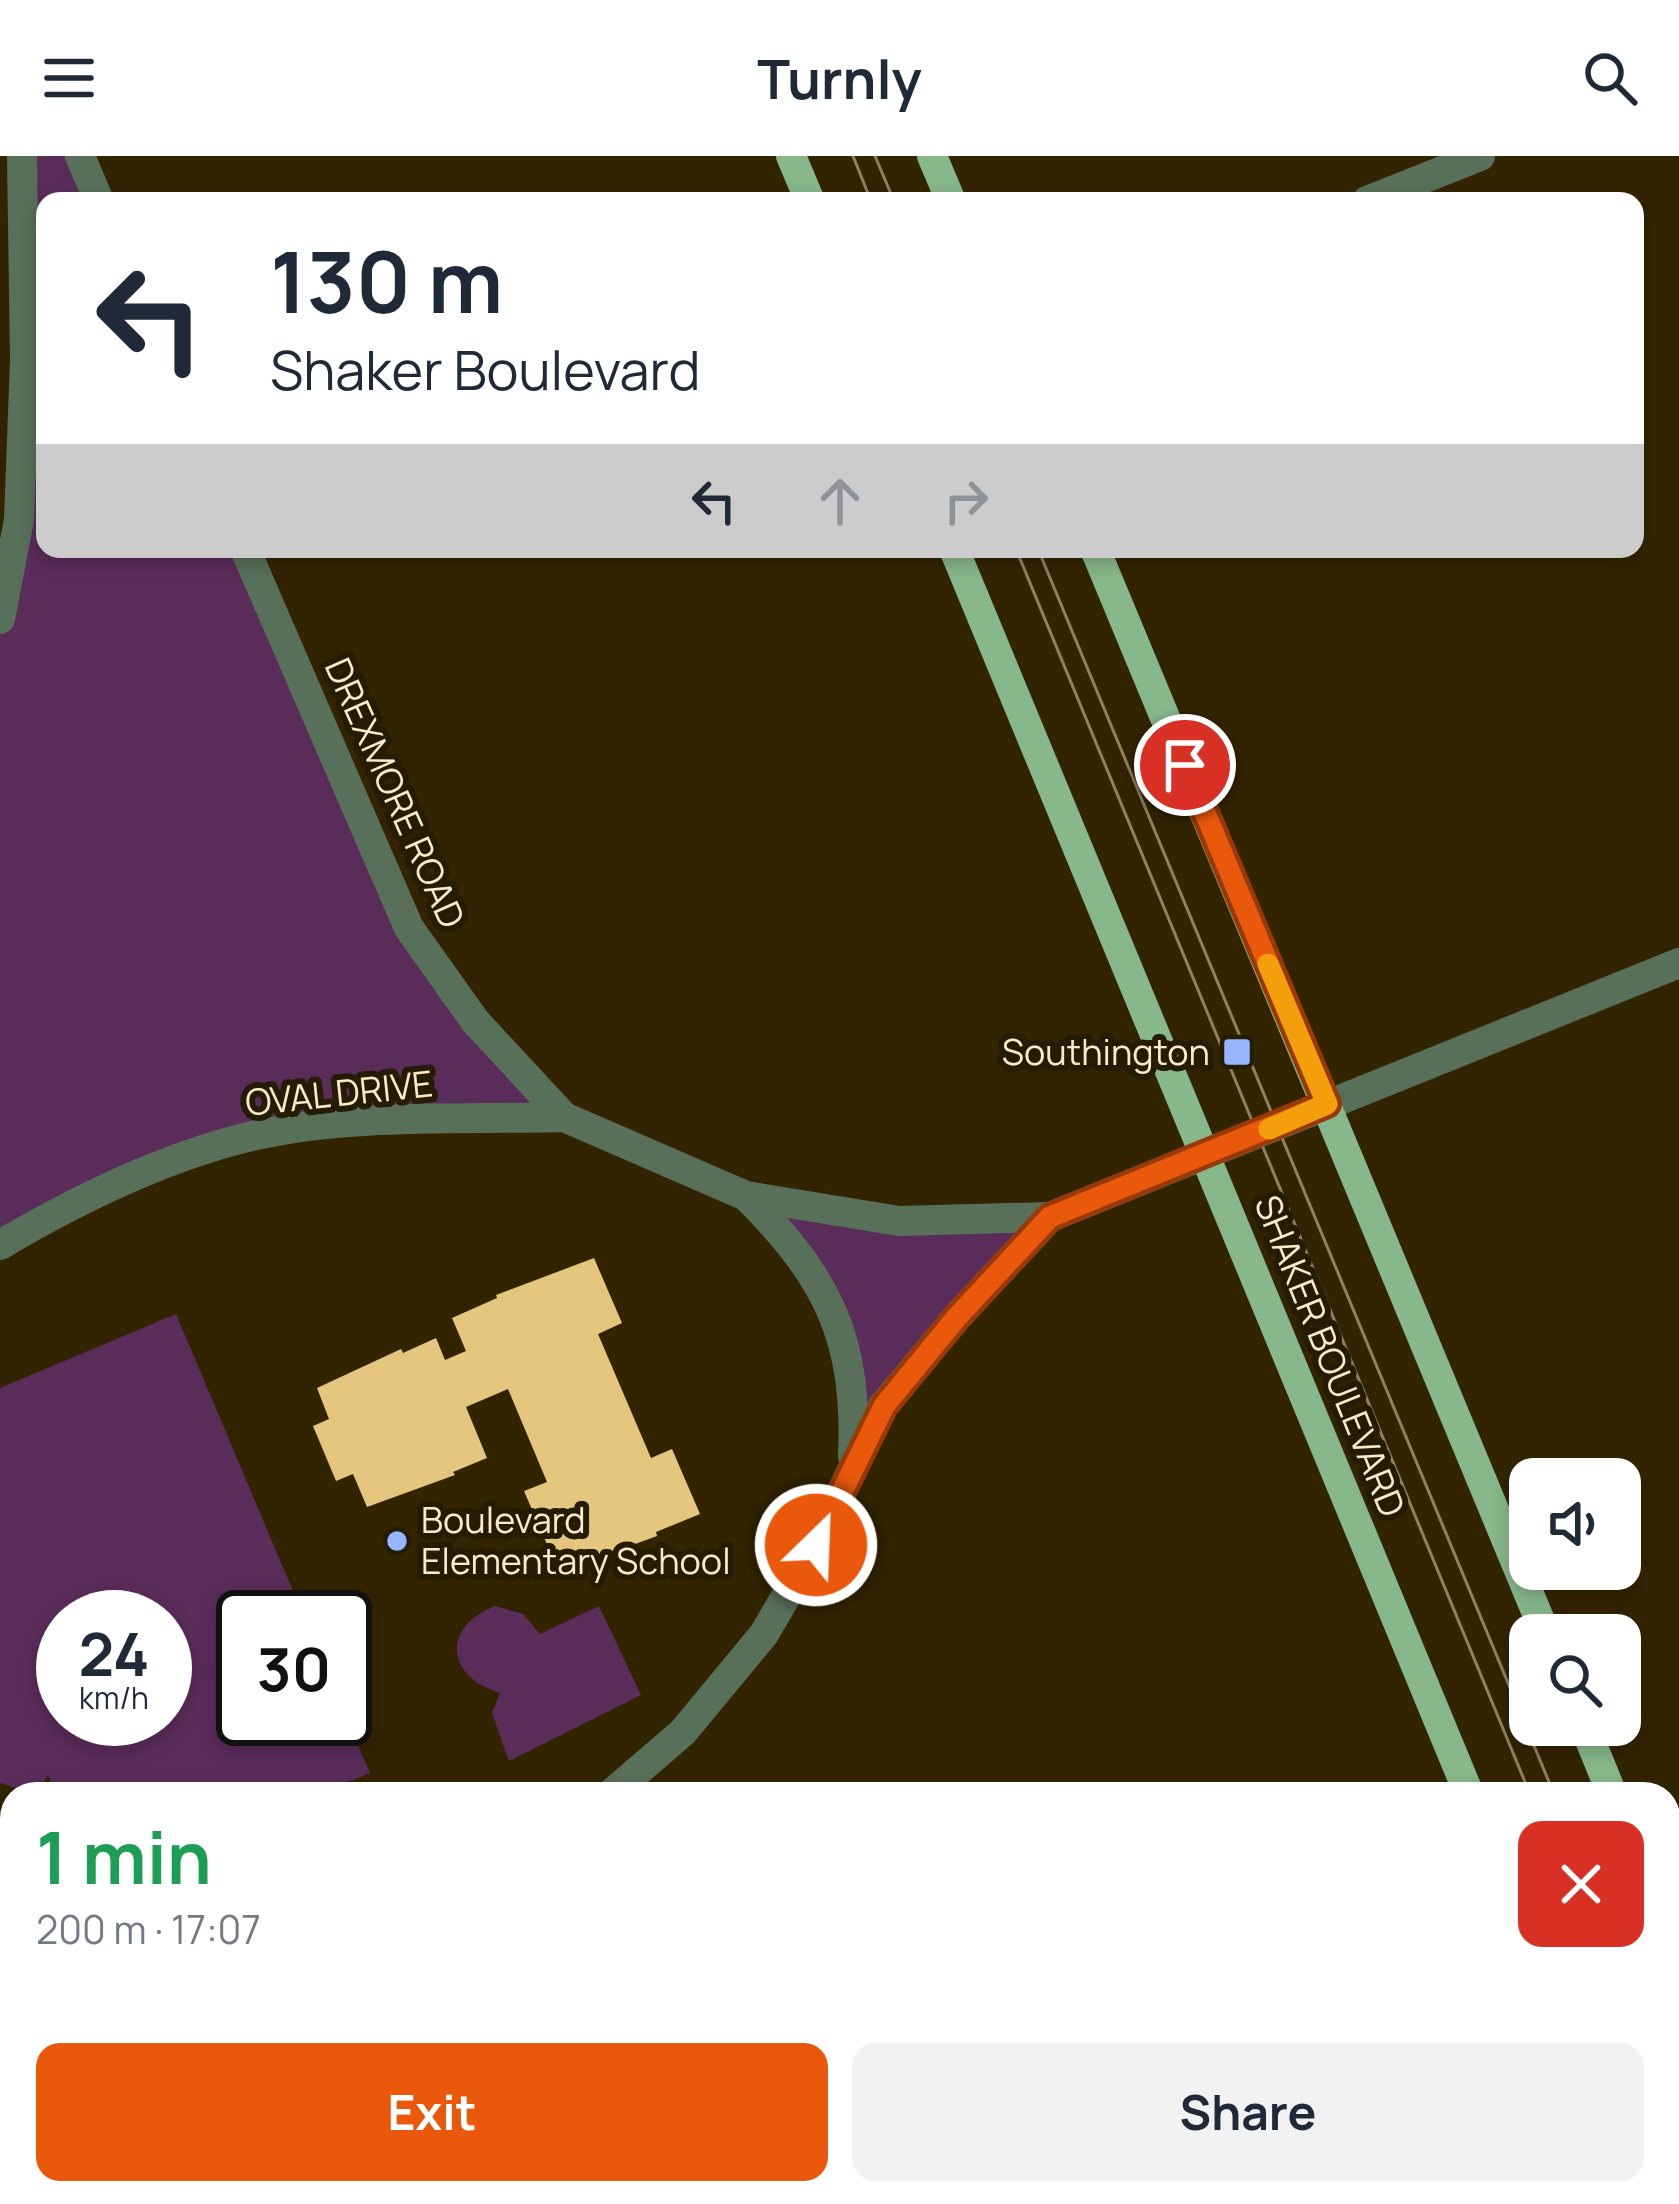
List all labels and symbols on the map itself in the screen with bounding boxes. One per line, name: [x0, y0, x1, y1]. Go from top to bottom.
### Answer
street label: DREXMORE ROAD: [314, 650, 477, 936]
pin: [1134, 714, 1236, 816]
place label: Southington: [1002, 1027, 1210, 1076]
marker: Southington: [1221, 1036, 1253, 1068]
street label: OVAL DRIVE: [243, 1058, 435, 1127]
street label: SHAKER BOULEVARD: [1244, 1188, 1417, 1524]
position arrow: [753, 1482, 879, 1608]
place label: Boulevard Elementary School: [421, 1495, 731, 1585]
marker: Boulevard Elementary School: [384, 1528, 410, 1554]
speed limit sign: 30: [216, 1590, 372, 1746]

